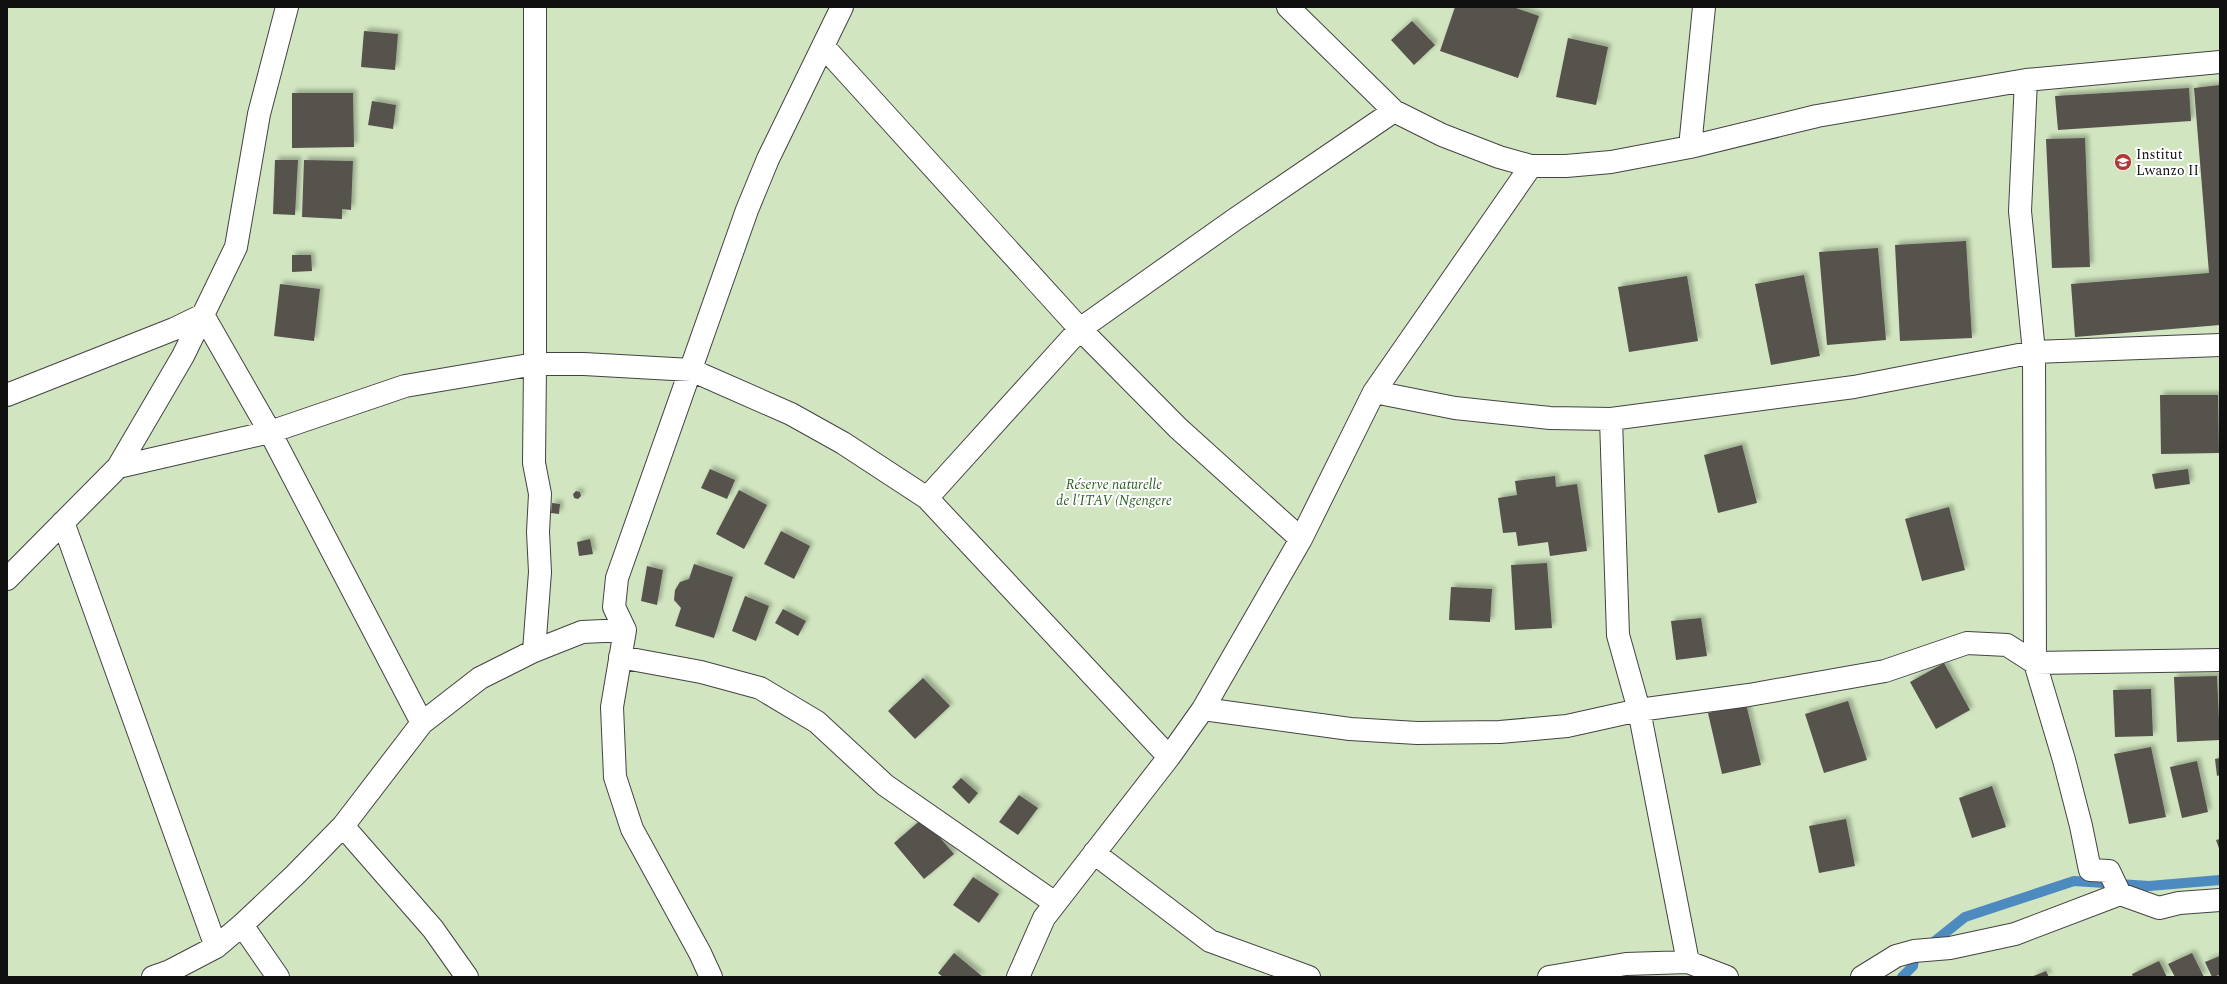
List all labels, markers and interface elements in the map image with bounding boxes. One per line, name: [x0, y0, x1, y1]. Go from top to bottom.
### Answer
place label: Institut Lwanzo II: [2136, 144, 2199, 181]
school or university icon: Institut Lwanzo II: [2113, 152, 2133, 172]
park label: Réserve naturelle de l'ITAV (Ngengere: [1056, 474, 1172, 511]

